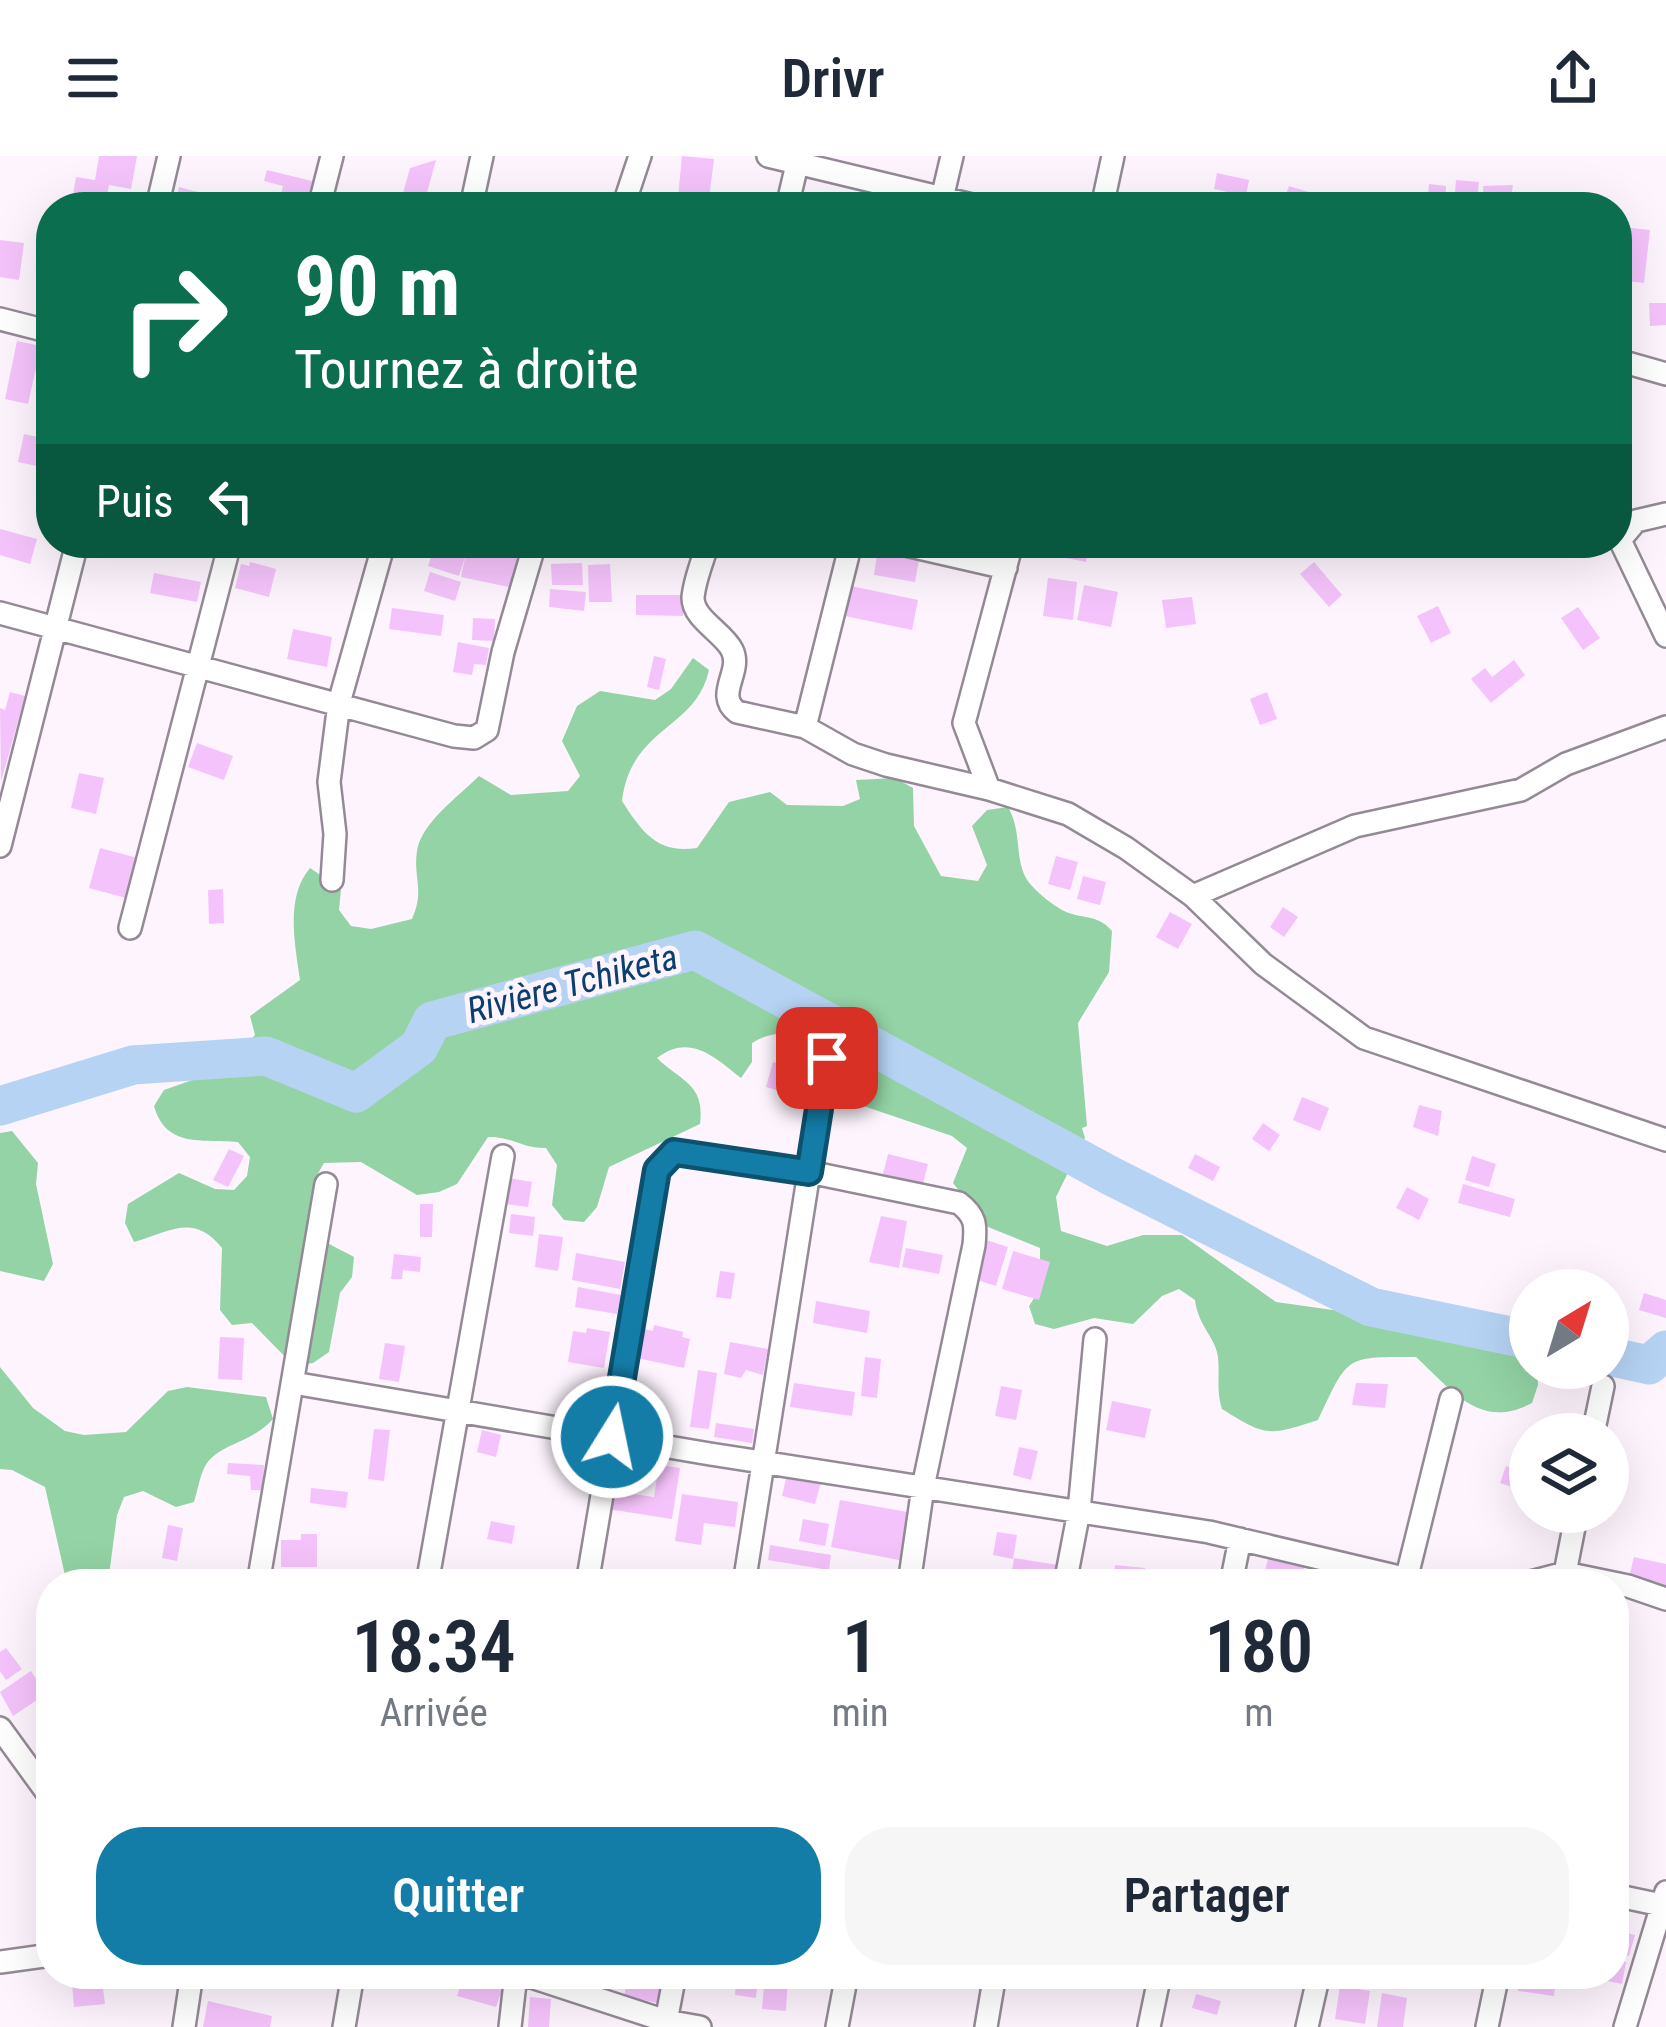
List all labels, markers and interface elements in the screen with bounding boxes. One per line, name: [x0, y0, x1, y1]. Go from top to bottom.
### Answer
icon: menu: [60, 45, 126, 111]
icon: share: [1540, 45, 1606, 111]
text: Drivr: [782, 47, 884, 110]
text: 90 m: [294, 237, 461, 336]
icon: right: [96, 240, 252, 396]
text: Tournez à droite: [294, 338, 639, 401]
icon: left: [198, 468, 264, 534]
text: Puis: [96, 475, 174, 528]
water label: Rivière Tchiketa: [462, 936, 682, 1032]
pin: [776, 1007, 878, 1109]
icon: arrive: [794, 1025, 860, 1091]
north arrow: [1509, 1269, 1629, 1389]
map controls: [1509, 1269, 1629, 1533]
position arrow: [549, 1374, 675, 1500]
button: layers: [1509, 1413, 1629, 1533]
text: 18:34: [352, 1605, 516, 1690]
text: 1: [842, 1605, 878, 1690]
text: 180: [1205, 1605, 1313, 1690]
text: Arrivée: [380, 1690, 488, 1736]
text: min: [832, 1690, 889, 1736]
text: m: [1244, 1690, 1274, 1736]
button: Quitter: [96, 1827, 821, 1965]
button: Partager: [845, 1827, 1569, 1965]

